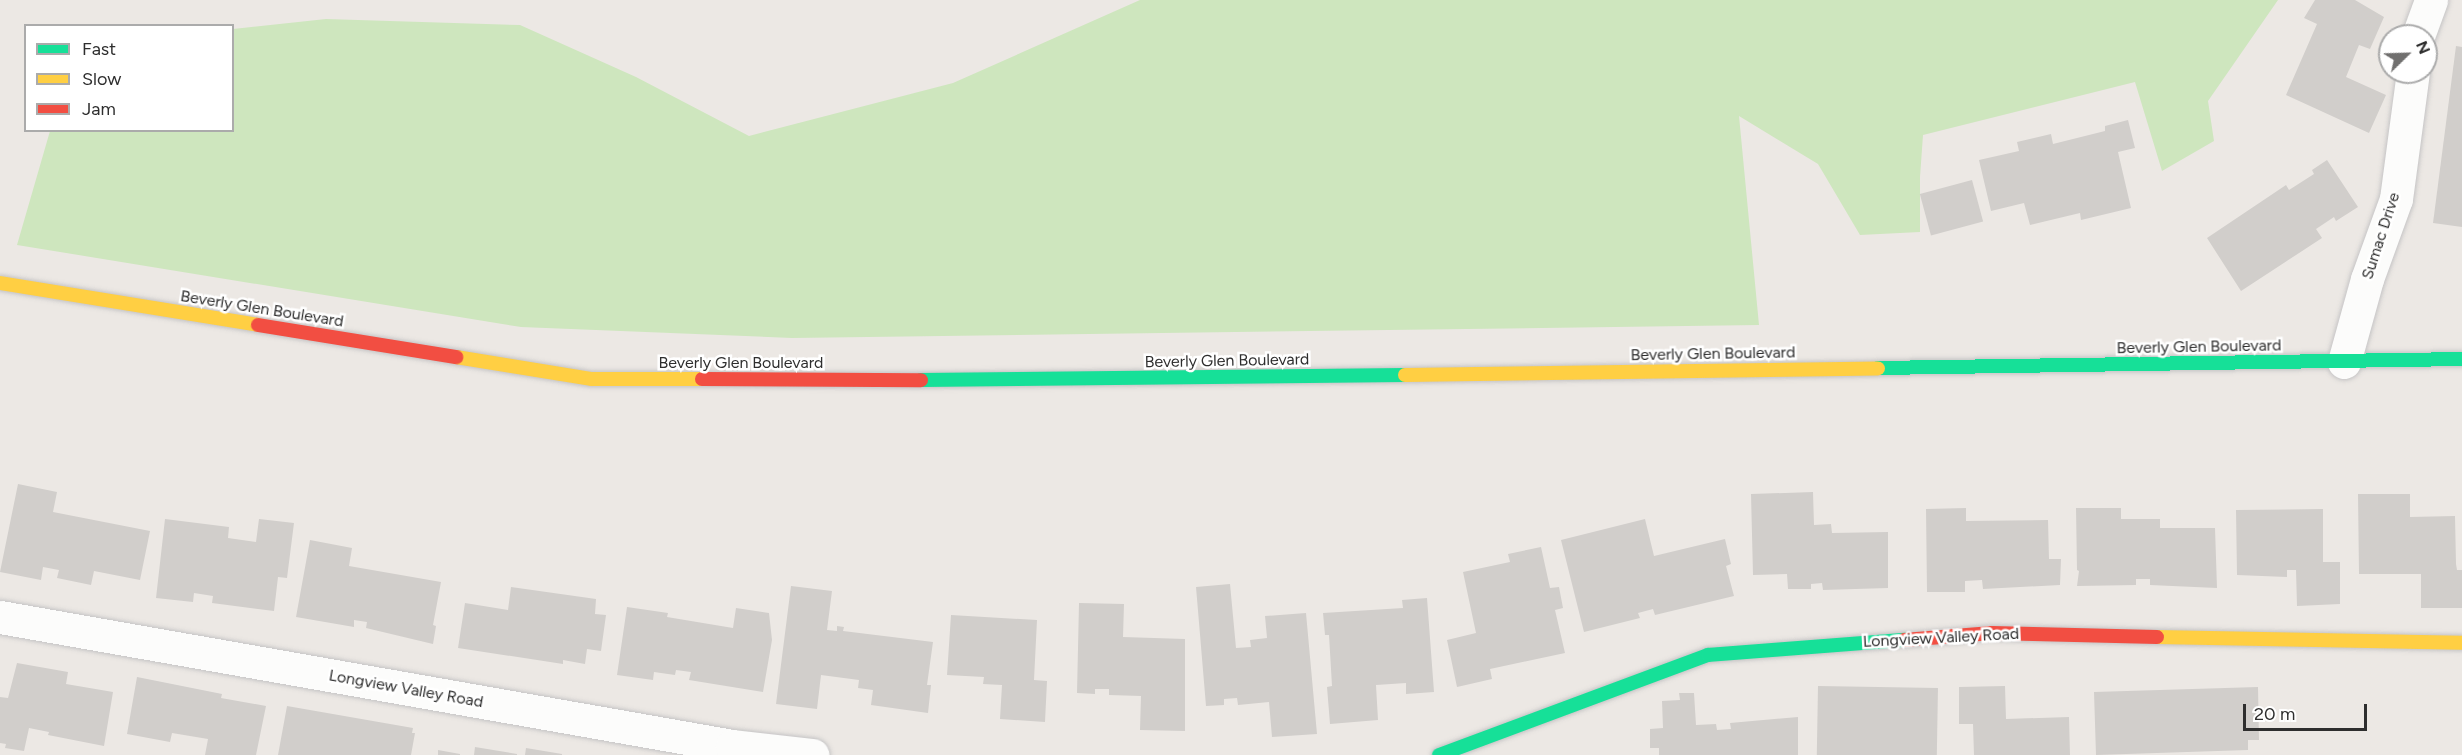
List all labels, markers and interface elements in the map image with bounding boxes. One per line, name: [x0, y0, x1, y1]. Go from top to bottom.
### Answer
legend: [24, 24, 234, 132]
north arrow: [2378, 24, 2438, 84]
text: Fast: [82, 38, 116, 60]
text: N: [2412, 38, 2434, 57]
text: Slow: [82, 68, 121, 90]
text: Jam: [82, 98, 116, 120]
street label: Sumac Drive: [2358, 190, 2404, 282]
street label: Beverly Glen Boulevard: [179, 287, 345, 331]
street label: Beverly Glen Boulevard: [2116, 336, 2282, 358]
street label: Beverly Glen Boulevard: [1630, 343, 1796, 365]
street label: Beverly Glen Boulevard: [1144, 350, 1310, 372]
street label: Beverly Glen Boulevard: [659, 353, 823, 373]
street label: Longview Valley Road: [1862, 624, 2020, 652]
street label: Longview Valley Road: [327, 666, 485, 712]
scale bar: [2246, 692, 2370, 730]
text: 20 m: [2254, 703, 2295, 725]

